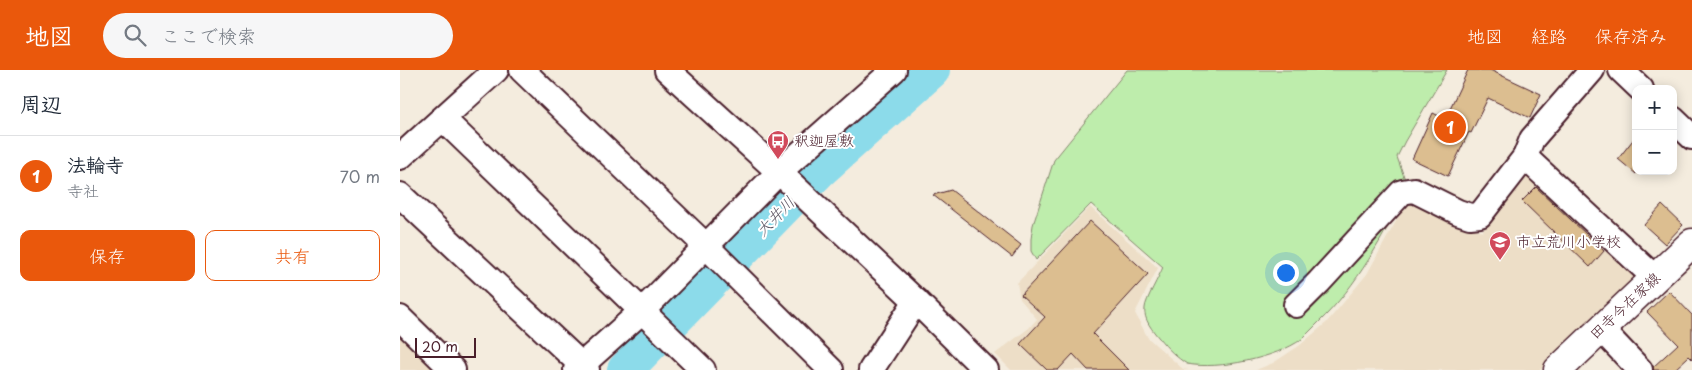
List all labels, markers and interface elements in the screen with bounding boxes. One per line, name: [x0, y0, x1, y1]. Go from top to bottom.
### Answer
search box: [103, 13, 453, 58]
text: 地図: [25, 17, 73, 53]
icon: search: [121, 21, 149, 49]
text: ここで検索: [161, 21, 256, 49]
text: 地図: [1467, 22, 1503, 49]
text: 経路: [1531, 22, 1567, 49]
text: 保存済み: [1595, 22, 1667, 49]
map controls: [1632, 85, 1677, 175]
button: +: [1632, 85, 1677, 130]
text: 周辺: [20, 87, 62, 119]
pin: 1: [1434, 108, 1466, 146]
place label: 釈迦屋敷: [794, 128, 854, 151]
bus stop icon: 釈迦屋敷: [766, 129, 790, 160]
button: −: [1632, 130, 1677, 175]
text: 法輪寺: [67, 150, 124, 178]
text: 1: [32, 164, 40, 188]
text: 70 m: [340, 164, 380, 188]
text: 寺社: [67, 178, 99, 202]
water label: 大井川: [749, 190, 800, 241]
place label: 市立荒川小学校: [1516, 229, 1621, 252]
button: 保存: [20, 230, 195, 281]
button: 共有: [205, 230, 380, 281]
school or university icon: 市立荒川小学校: [1488, 230, 1512, 261]
your location: [1273, 260, 1299, 286]
street label: 田寺今在家線: [1583, 266, 1665, 344]
scale bar: [415, 335, 476, 358]
text: 20 m: [422, 336, 458, 357]

